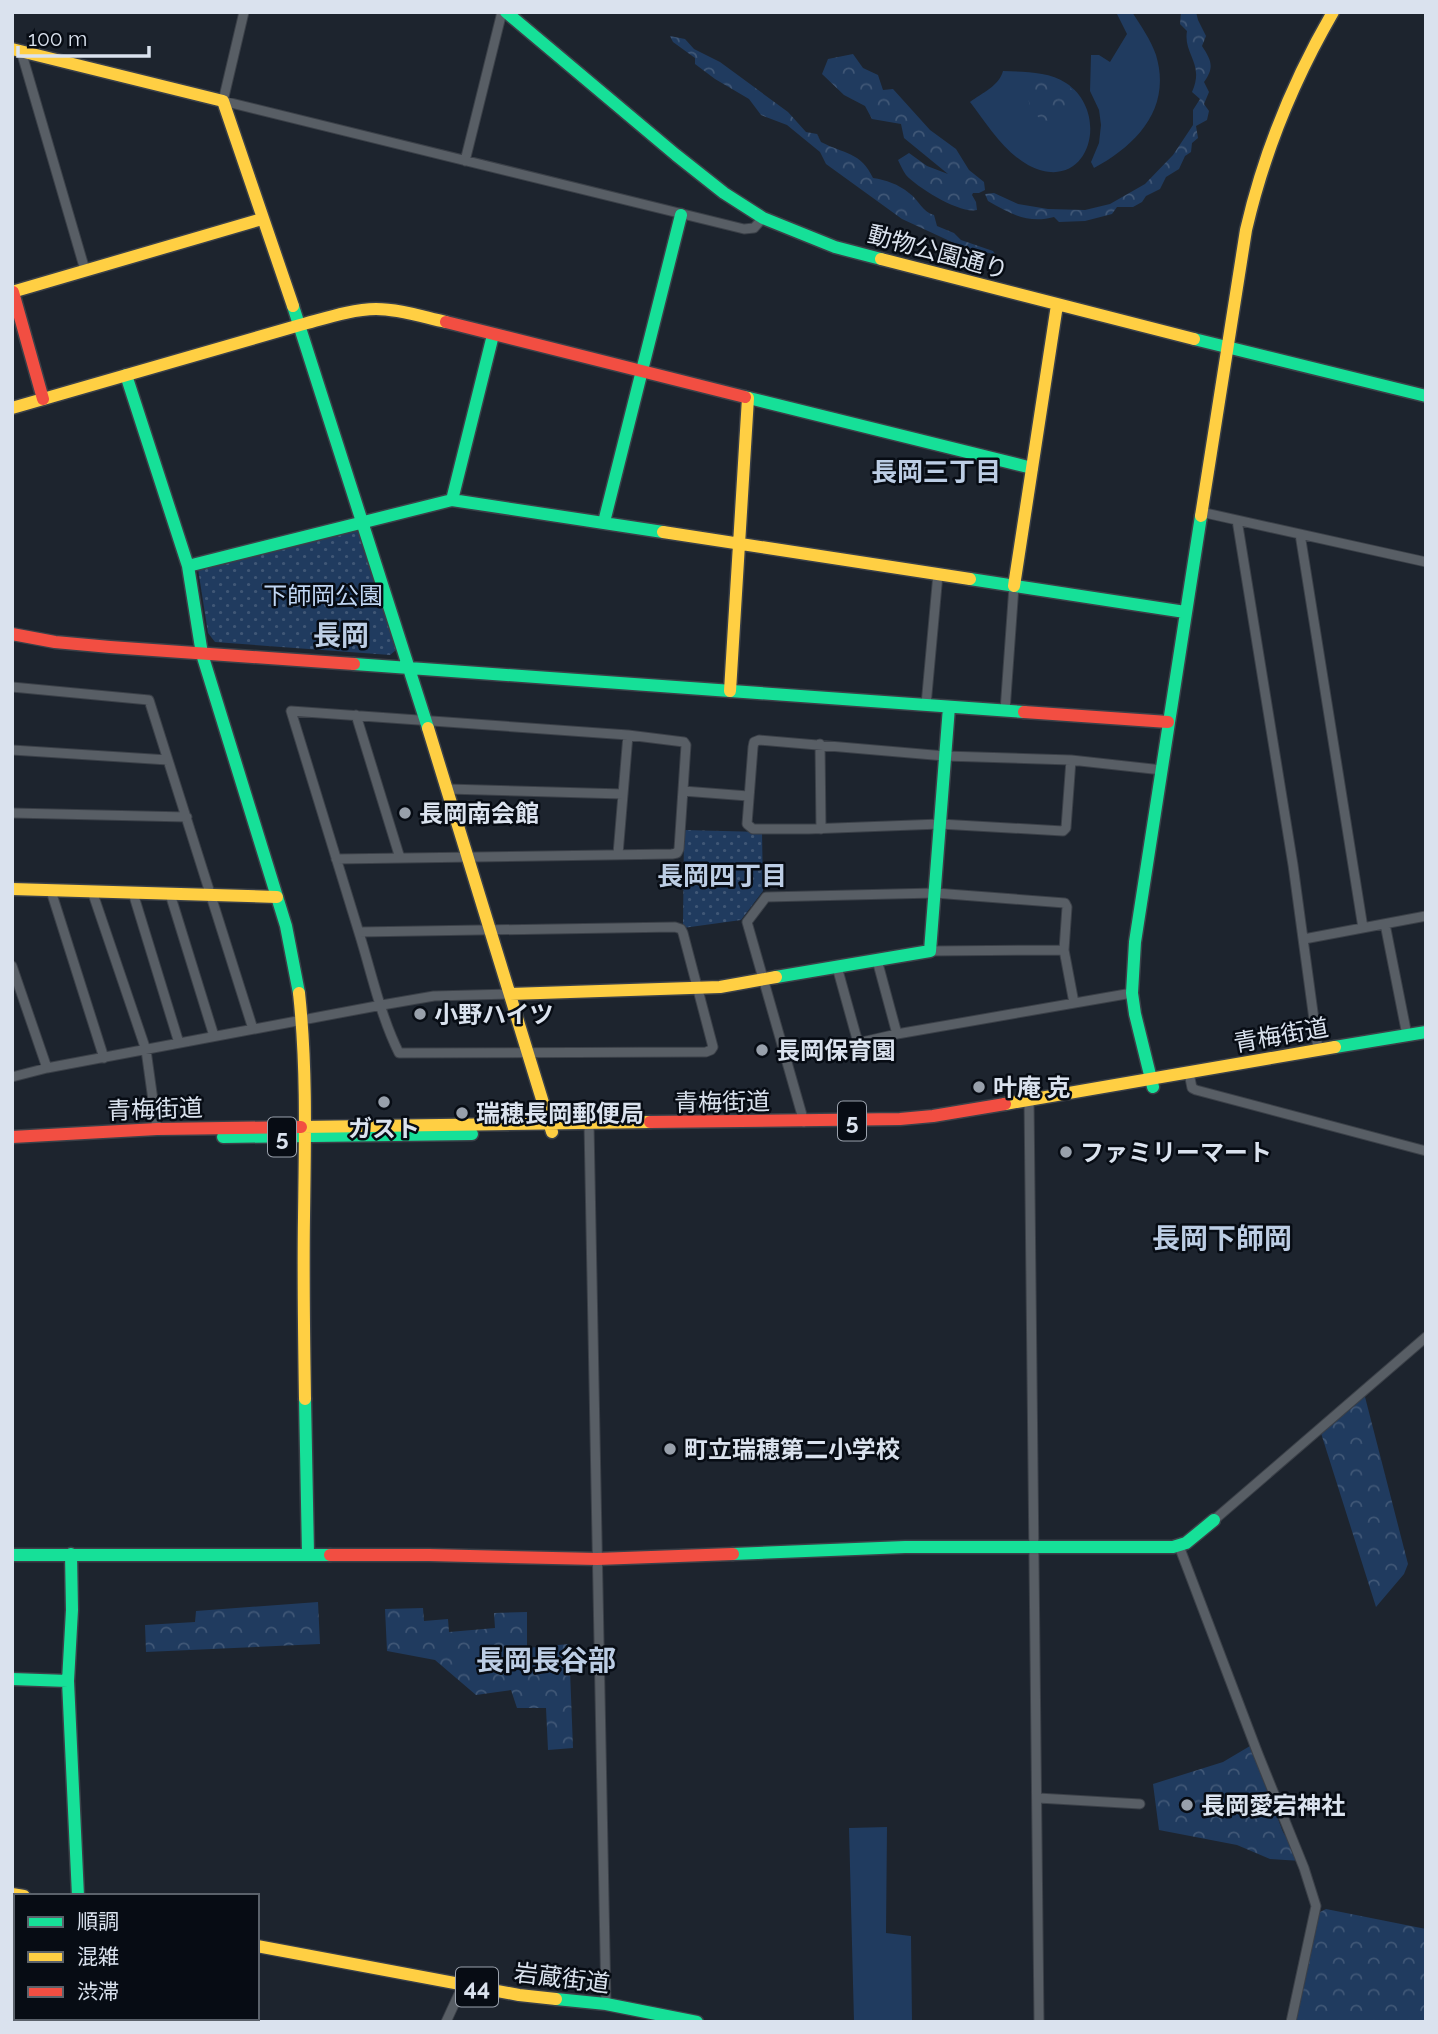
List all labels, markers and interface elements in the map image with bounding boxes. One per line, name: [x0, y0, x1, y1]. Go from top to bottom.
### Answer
scale bar: [18, 14, 149, 58]
text: 100 m: [28, 26, 87, 51]
street label: 動物公園通り: [865, 219, 1011, 285]
district label: 長岡三丁目: [871, 457, 1001, 487]
park label: 下師岡公園: [263, 581, 383, 610]
district label: 長岡: [313, 619, 369, 652]
place label: 長岡南会館: [419, 799, 539, 828]
marker: 長岡南会館: [397, 805, 413, 821]
district label: 長岡四丁目: [657, 861, 787, 891]
place label: 小野ハイツ: [434, 1000, 554, 1029]
marker: 小野ハイツ: [412, 1006, 428, 1022]
street label: 青梅街道: [1231, 1012, 1331, 1058]
place label: 長岡保育園: [776, 1036, 896, 1065]
marker: 長岡保育園: [754, 1042, 770, 1058]
place label: 叶庵 克: [993, 1073, 1071, 1102]
marker: 叶庵 克: [971, 1079, 987, 1095]
street label: 青梅街道: [674, 1087, 770, 1117]
street label: 青梅街道: [107, 1093, 203, 1125]
marker: ガスト: [376, 1094, 392, 1110]
place label: 瑞穂長岡郵便局: [476, 1099, 644, 1128]
road number: 5: [838, 1102, 866, 1140]
marker: 瑞穂長岡郵便局: [454, 1105, 470, 1121]
place label: ガスト: [348, 1114, 420, 1143]
road number: 5: [268, 1118, 296, 1156]
place label: ファミリーマート: [1080, 1138, 1272, 1167]
marker: ファミリーマート: [1058, 1144, 1074, 1160]
district label: 長岡下師岡: [1152, 1222, 1292, 1255]
place label: 町立瑞穂第二小学校: [684, 1435, 900, 1464]
marker: 町立瑞穂第二小学校: [662, 1441, 678, 1457]
district label: 長岡長谷部: [476, 1644, 616, 1677]
place label: 長岡愛宕神社: [1201, 1791, 1345, 1820]
marker: 長岡愛宕神社: [1179, 1797, 1195, 1813]
legend: [14, 1894, 259, 2020]
text: 順調: [77, 1909, 119, 1934]
text: 混雑: [77, 1944, 119, 1969]
street label: 岩蔵街道: [513, 1958, 611, 1998]
road number: 44: [456, 1968, 498, 2006]
text: 渋滞: [77, 1979, 119, 2004]

